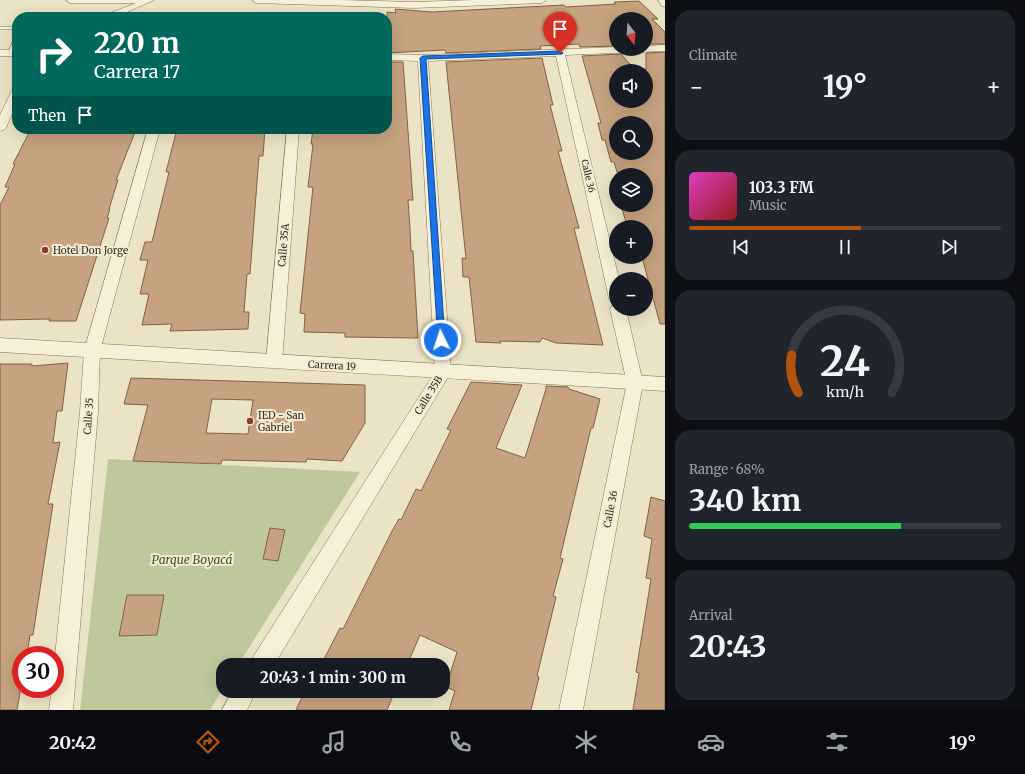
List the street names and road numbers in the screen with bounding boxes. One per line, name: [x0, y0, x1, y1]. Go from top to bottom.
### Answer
street label: Calle 36: [579, 158, 598, 194]
street label: Calle 35A: [275, 222, 292, 267]
street label: Carrera 19: [308, 358, 356, 373]
street label: Calle 35B: [411, 373, 446, 417]
street label: Calle 35: [81, 397, 96, 435]
street label: Calle 36: [601, 489, 620, 529]

